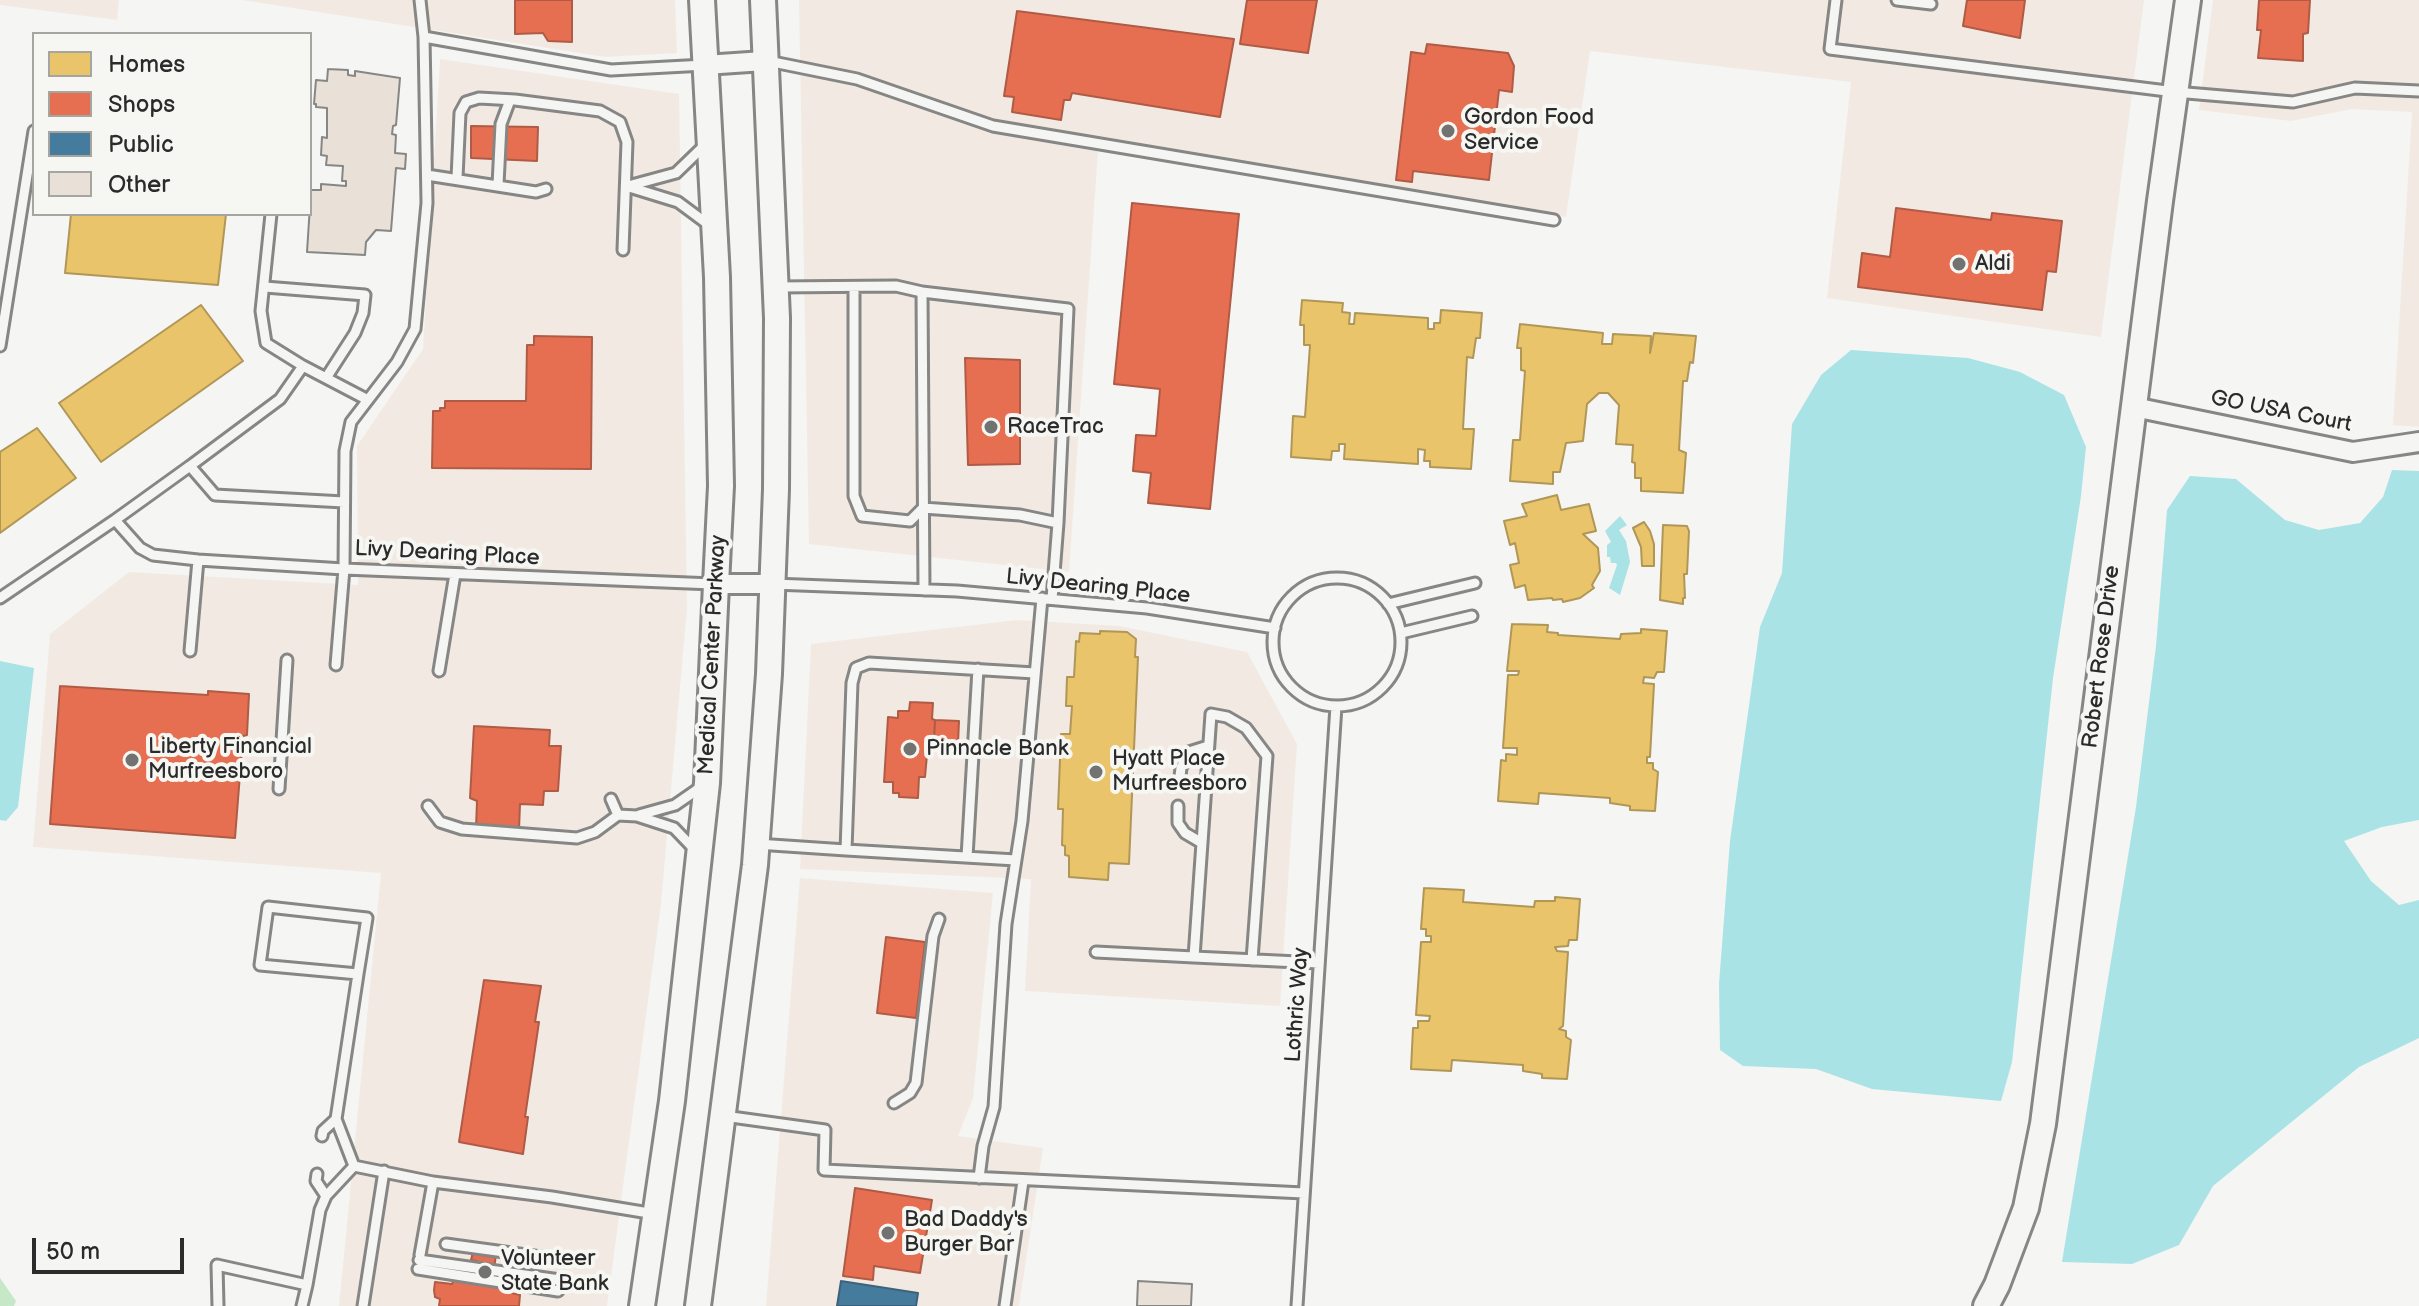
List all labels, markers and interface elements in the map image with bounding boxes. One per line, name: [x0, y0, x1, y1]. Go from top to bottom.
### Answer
legend: [32, 32, 312, 216]
text: Homes: [108, 50, 185, 79]
text: Shops: [108, 90, 175, 119]
place label: Gordon Food Service: [1464, 105, 1594, 156]
marker: Gordon Food Service: [1439, 122, 1457, 140]
text: Public: [108, 130, 174, 159]
text: Other: [108, 170, 170, 199]
place label: Aldi: [1975, 251, 2011, 277]
marker: Aldi: [1950, 255, 1968, 273]
street label: GO USA Court: [2208, 385, 2354, 439]
place label: RaceTrac: [1007, 414, 1104, 440]
marker: RaceTrac: [982, 418, 1000, 436]
street label: Medical Center Parkway: [694, 534, 732, 776]
street label: Livy Dearing Place: [354, 536, 540, 572]
street label: Livy Dearing Place: [1005, 564, 1191, 610]
street label: Robert Rose Drive: [2078, 564, 2126, 750]
place label: Liberty Financial Murfreesboro: [148, 734, 312, 786]
place label: Pinnacle Bank: [926, 736, 1068, 762]
marker: Pinnacle Bank: [901, 740, 919, 758]
place label: Hyatt Place Murfreesboro: [1112, 746, 1247, 798]
marker: Liberty Financial Murfreesboro: [123, 751, 141, 769]
marker: Hyatt Place Murfreesboro: [1087, 763, 1105, 781]
street label: Lothric Way: [1281, 947, 1315, 1063]
place label: Bad Daddy's Burger Bar: [904, 1207, 1028, 1258]
scale bar: [36, 1222, 188, 1272]
marker: Bad Daddy's Burger Bar: [879, 1224, 897, 1242]
text: 50 m: [46, 1237, 100, 1266]
place label: Volunteer State Bank: [501, 1246, 609, 1298]
marker: Volunteer State Bank: [476, 1263, 494, 1281]

